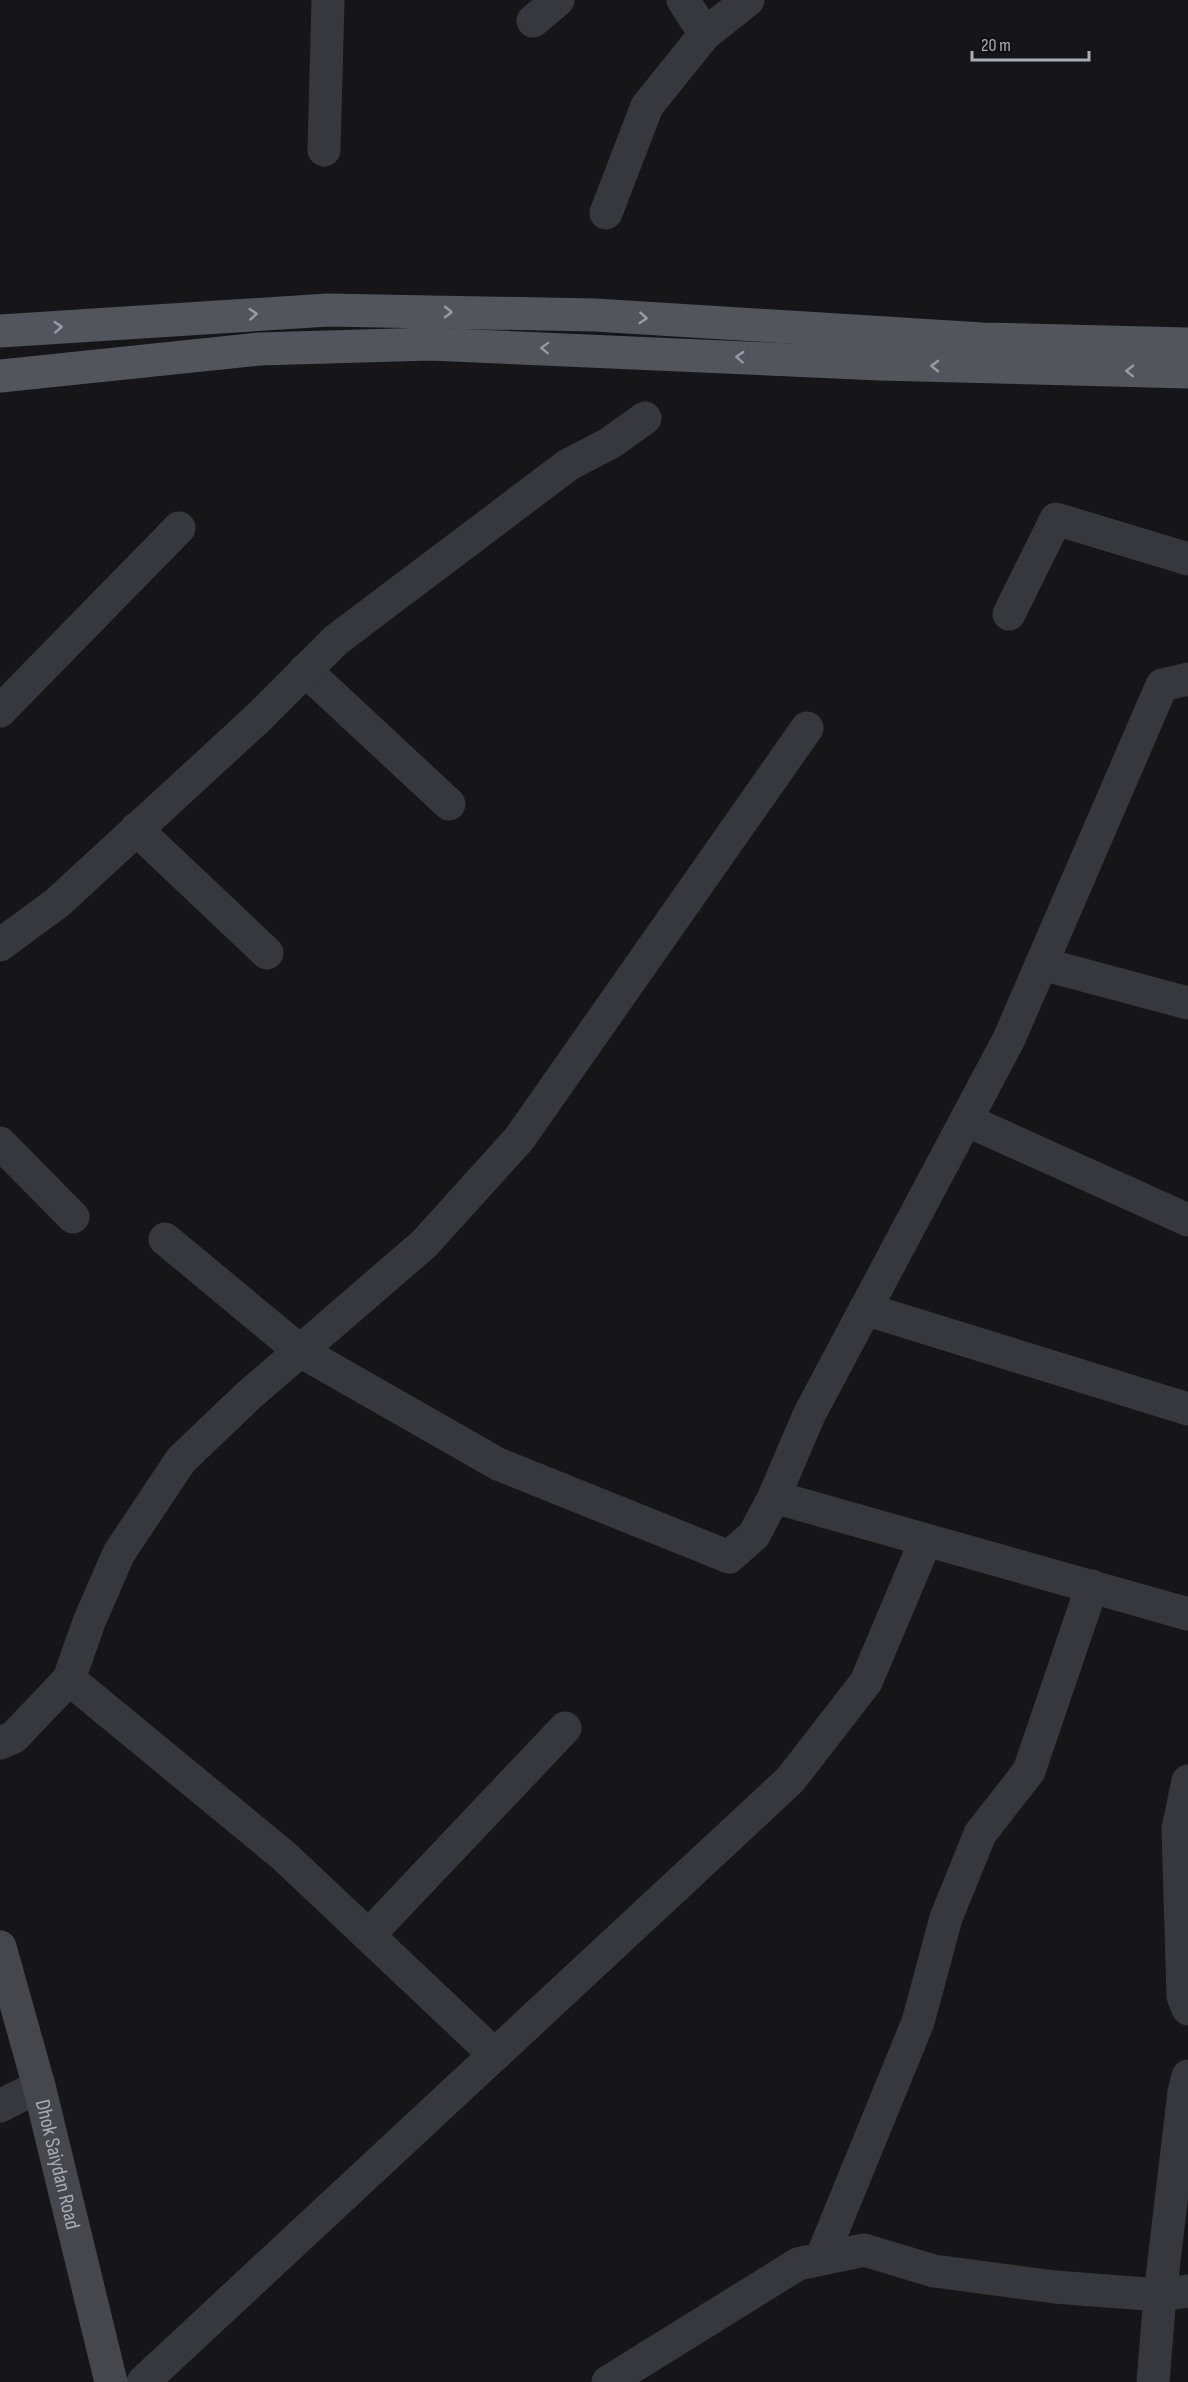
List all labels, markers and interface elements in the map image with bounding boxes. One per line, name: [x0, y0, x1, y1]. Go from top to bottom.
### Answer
scale bar: [972, 24, 1089, 62]
text: 20 m: [981, 35, 1011, 56]
one-way arrow: [443, 306, 452, 318]
one-way arrow: [248, 308, 257, 321]
one-way arrow: [638, 311, 647, 324]
one-way arrow: [54, 320, 63, 333]
one-way arrow: [540, 342, 549, 355]
one-way arrow: [735, 351, 744, 364]
one-way arrow: [930, 359, 939, 372]
one-way arrow: [1125, 364, 1134, 377]
street label: Dhok Saiydan Road: [30, 2097, 86, 2232]

